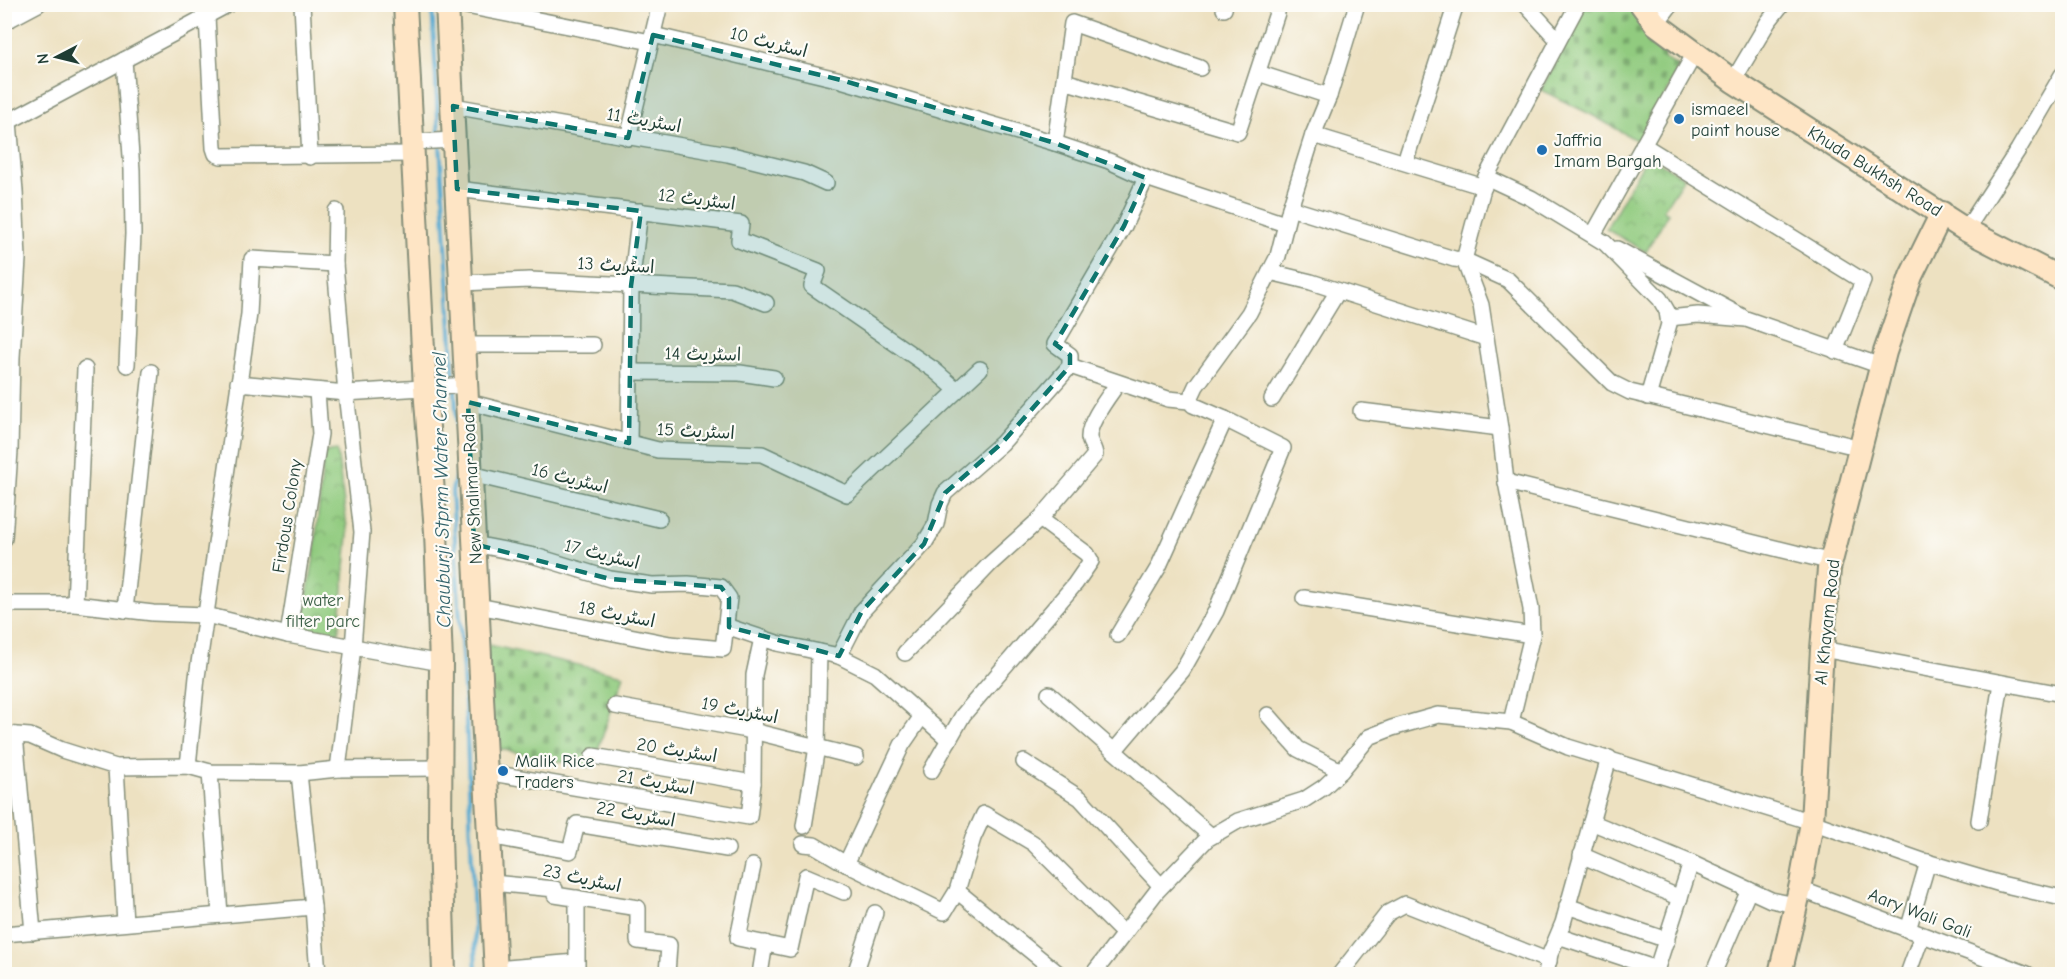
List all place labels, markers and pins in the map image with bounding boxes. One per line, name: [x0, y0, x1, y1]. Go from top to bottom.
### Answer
place label: ismaeel paint house: [1691, 99, 1780, 141]
marker: ismaeel paint house: [1672, 112, 1686, 126]
place label: Jaffria Imam Bargah: [1554, 130, 1662, 172]
marker: Jaffria Imam Bargah: [1535, 143, 1549, 157]
place label: Malik Rice Traders: [515, 751, 595, 793]
marker: Malik Rice Traders: [496, 764, 510, 778]

